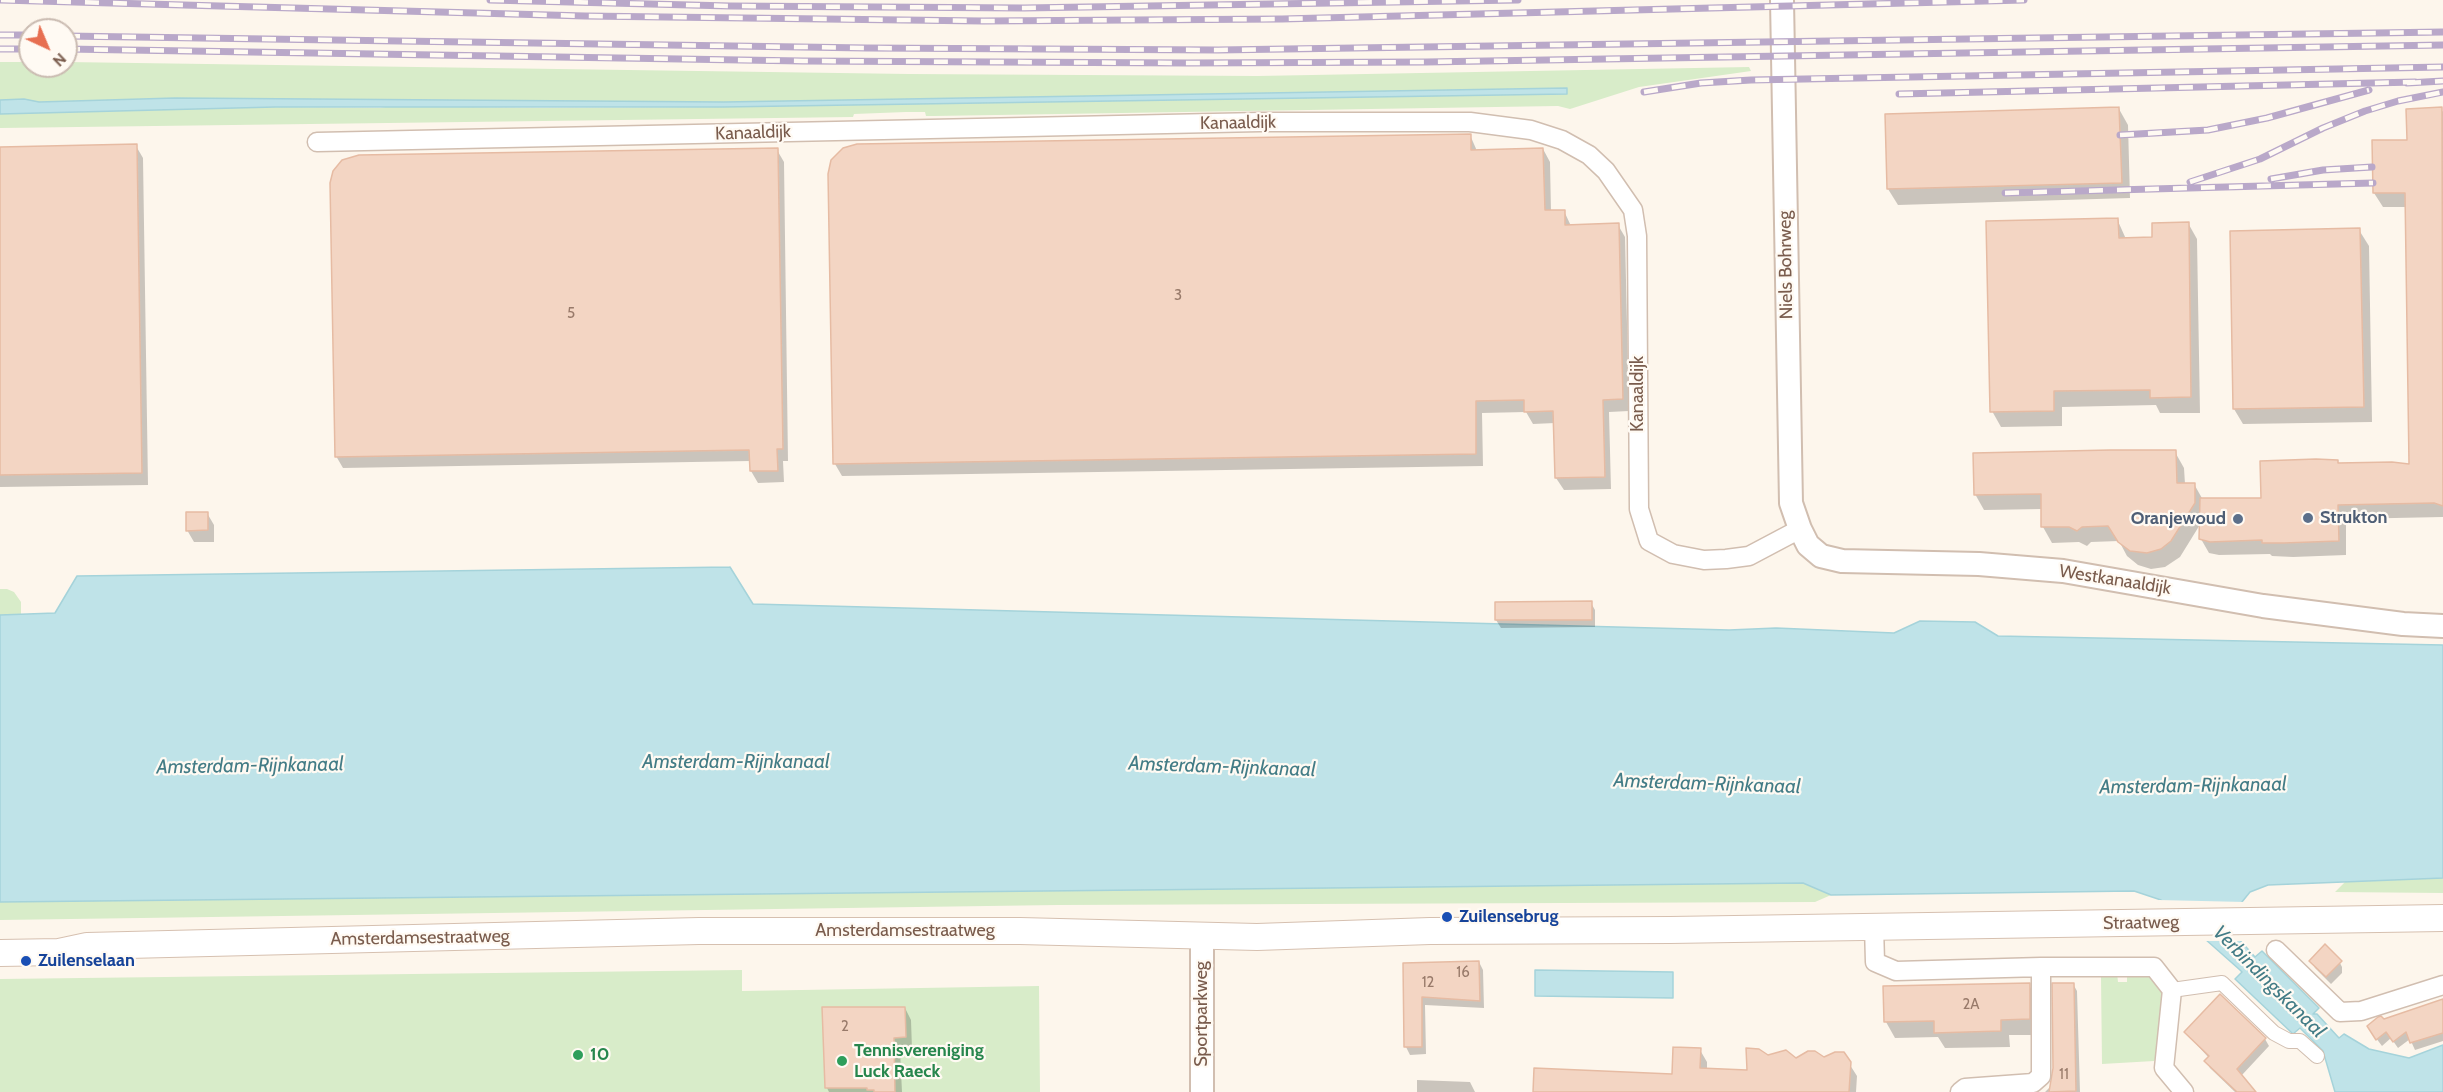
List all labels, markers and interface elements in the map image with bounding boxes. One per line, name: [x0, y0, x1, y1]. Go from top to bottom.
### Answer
north arrow: [18, 18, 78, 78]
text: N: [49, 49, 70, 71]
street label: Kanaaldijk: [1200, 112, 1276, 134]
street label: Kanaaldijk: [715, 121, 791, 145]
street label: Niels Bohrweg: [1774, 211, 1798, 319]
house number: 3: [1174, 287, 1182, 305]
house number: 5: [567, 305, 575, 323]
street label: Kanaaldijk: [1627, 356, 1649, 432]
place label: Strukton: [2320, 507, 2387, 529]
place label: Oranjewoud: [2131, 508, 2226, 530]
marker: Strukton: [2301, 511, 2315, 525]
marker: Oranjewoud: [2231, 512, 2245, 526]
street label: Westkanaaldijk: [2058, 561, 2172, 599]
water label: Amsterdam-Rijnkanaal: [642, 750, 830, 774]
water label: Amsterdam-Rijnkanaal: [156, 752, 344, 780]
water label: Amsterdam-Rijnkanaal: [1128, 752, 1316, 782]
water label: Amsterdam-Rijnkanaal: [1613, 769, 1801, 799]
water label: Amsterdam-Rijnkanaal: [2099, 772, 2287, 800]
place label: Zuilensebrug: [1459, 906, 1559, 928]
marker: Zuilensebrug: [1440, 910, 1454, 924]
street label: Straatweg: [2103, 912, 2179, 934]
street label: Amsterdamsestraatweg: [815, 920, 995, 942]
water label: Verbindingskanaal: [2208, 921, 2330, 1043]
street label: Amsterdamsestraatweg: [330, 926, 510, 950]
place label: Zuilenselaan: [38, 950, 135, 972]
marker: Zuilenselaan: [19, 954, 33, 968]
street label: Sportparkweg: [1191, 961, 1213, 1067]
house number: 16: [1456, 964, 1470, 982]
house number: 12: [1422, 974, 1434, 992]
house number: 2A: [1962, 996, 1980, 1014]
house number: 2: [841, 1018, 849, 1036]
place label: Tennisvereniging Luck Raeck: [854, 1040, 984, 1082]
place label: 10: [590, 1044, 609, 1066]
marker: 10: [571, 1048, 585, 1062]
marker: Tennisvereniging Luck Raeck: [835, 1054, 849, 1068]
house number: 11: [2059, 1066, 2069, 1084]

